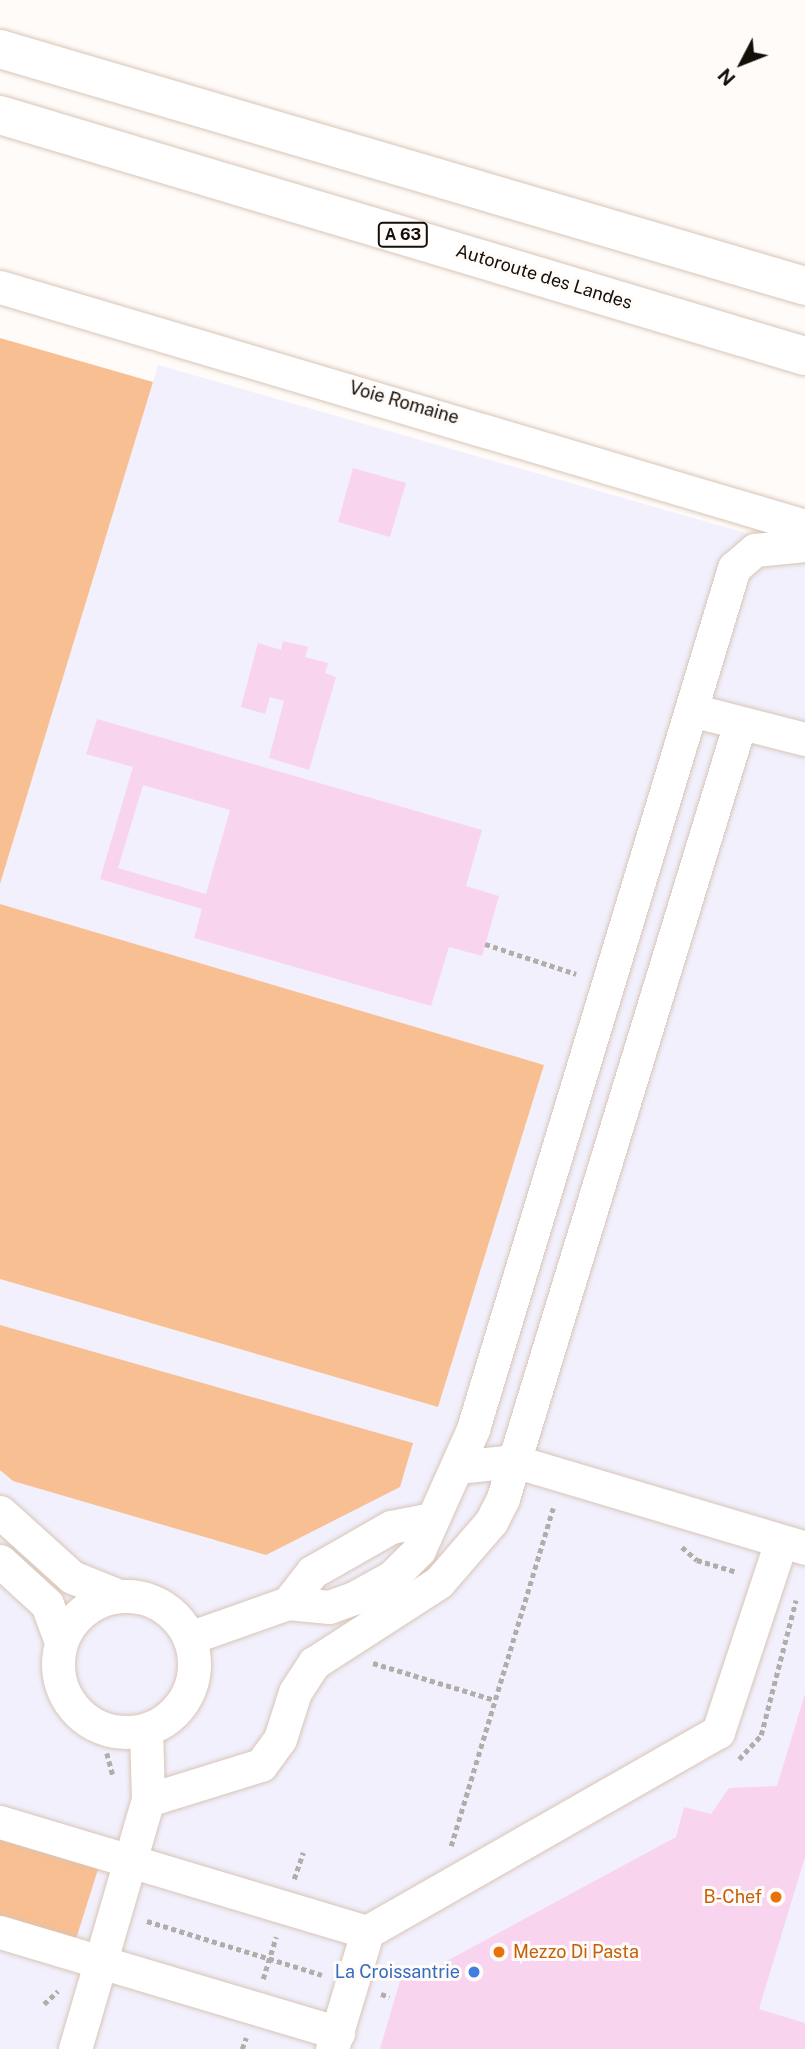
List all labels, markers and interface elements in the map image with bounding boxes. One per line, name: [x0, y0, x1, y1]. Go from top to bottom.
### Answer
north arrow: [707, 28, 777, 98]
text: N: [713, 64, 740, 90]
road number: A 63: [377, 222, 429, 247]
street label: Autoroute des Landes: [453, 240, 635, 314]
street label: Voie Romaine: [347, 377, 461, 429]
place label: B-Chef: [704, 1886, 762, 1908]
marker: B-Chef: [768, 1889, 784, 1905]
place label: Mezzo Di Pasta: [513, 1941, 639, 1963]
marker: Mezzo Di Pasta: [491, 1944, 507, 1960]
place label: La Croissantrie: [335, 1961, 460, 1983]
marker: La Croissantrie: [466, 1964, 482, 1980]

